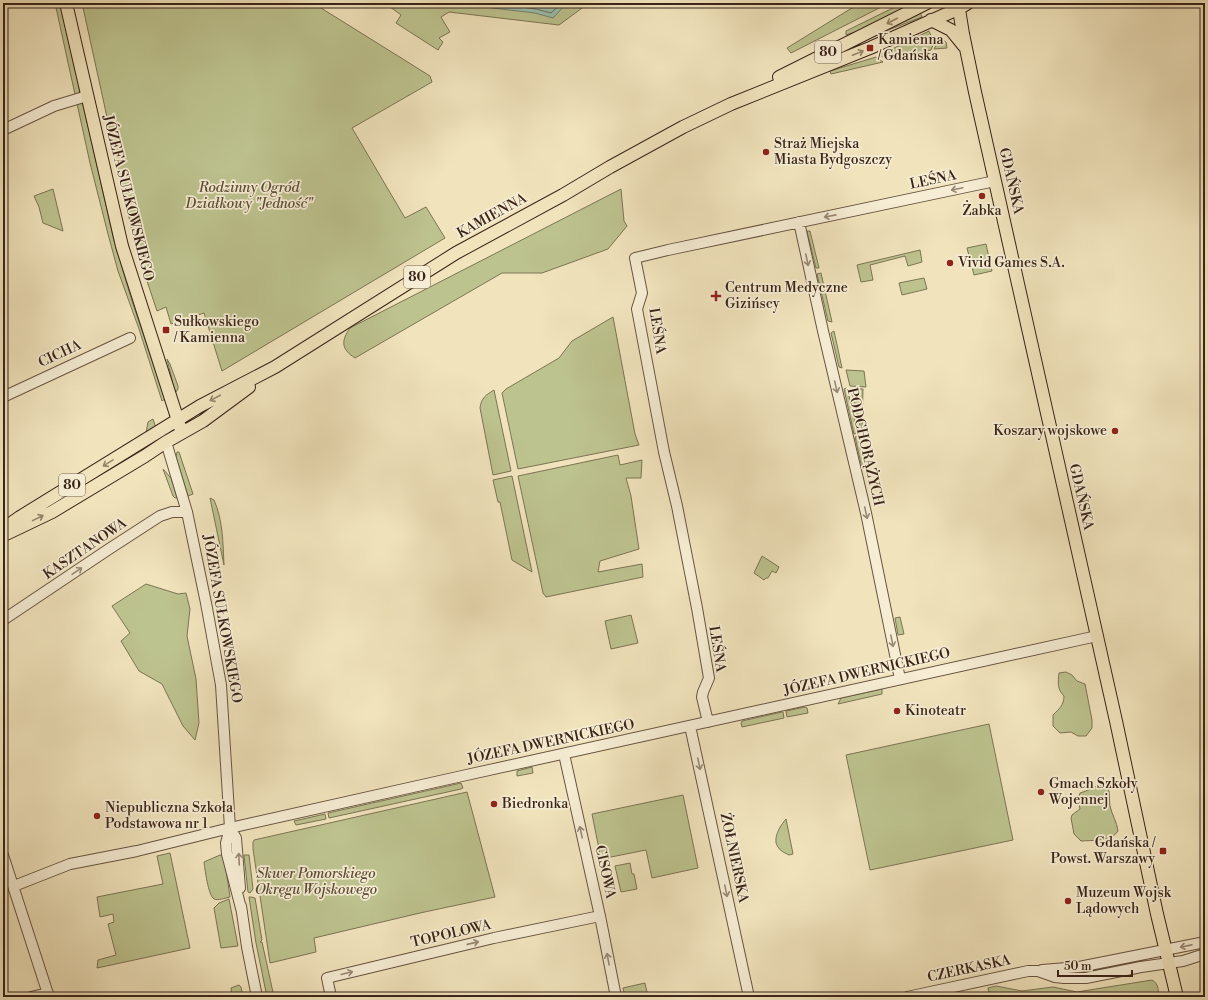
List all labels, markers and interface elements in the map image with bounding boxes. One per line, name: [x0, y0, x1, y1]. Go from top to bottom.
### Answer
one-way arrow: [886, 17, 898, 25]
place label: Kamienna / Gdańska: [877, 31, 944, 65]
road number: 80: [815, 41, 841, 63]
marker: Kamienna / Gdańska: [865, 43, 875, 53]
one-way arrow: [851, 48, 863, 56]
street label: JÓZEFA SUŁKOWSKIEGO: [98, 112, 159, 283]
place label: Straż Miejska Miasta Bydgoszczy: [774, 135, 892, 169]
street label: GDAŃSKA: [995, 146, 1029, 216]
marker: Straż Miejska Miasta Bydgoszczy: [761, 147, 771, 157]
street label: LEŚNA: [908, 164, 958, 194]
park label: Rodzinny Ogród Działkowy "Jedność": [184, 179, 314, 213]
one-way arrow: [951, 185, 964, 193]
street label: KAMIENNA: [454, 189, 530, 243]
marker: Żabka: [977, 191, 987, 201]
place label: Żabka: [962, 200, 1002, 220]
one-way arrow: [824, 212, 837, 220]
one-way arrow: [804, 253, 812, 266]
place label: Vivid Games S.A.: [957, 254, 1065, 272]
marker: Vivid Games S.A.: [945, 258, 955, 268]
road number: 80: [404, 266, 430, 288]
place label: Centrum Medyczne Gizińscy: [725, 279, 848, 313]
marker: Centrum Medyczne Gizińscy: [710, 290, 722, 302]
street label: LEŚNA: [644, 306, 672, 356]
place label: Sułkowskiego / Kamienna: [173, 313, 259, 347]
marker: Sułkowskiego / Kamienna: [161, 325, 171, 335]
street label: CICHA: [36, 336, 85, 372]
one-way arrow: [833, 380, 840, 393]
street label: PODCHORĄŻYCH: [843, 386, 889, 509]
one-way arrow: [210, 395, 222, 402]
place label: Koszary wojskowe: [993, 422, 1107, 440]
marker: Koszary wojskowe: [1110, 426, 1120, 436]
one-way arrow: [102, 459, 114, 467]
street label: GDAŃSKA: [1065, 462, 1099, 532]
road number: 80: [59, 474, 85, 496]
one-way arrow: [863, 506, 871, 519]
one-way arrow: [32, 514, 44, 521]
street label: KASZTANOWA: [40, 514, 131, 584]
street label: JÓZEFA SUŁKOWSKIEGO: [198, 532, 248, 705]
one-way arrow: [71, 567, 82, 575]
street label: LEŚNA: [704, 624, 732, 674]
one-way arrow: [888, 634, 896, 647]
street label: JÓZEFA DWERNICKIEGO: [780, 642, 952, 700]
place label: Kinoteatr: [905, 702, 966, 720]
marker: Kinoteatr: [892, 706, 902, 716]
street label: JÓZEFA DWERNICKIEGO: [464, 713, 636, 769]
one-way arrow: [695, 757, 703, 770]
place label: Gmach Szkoły Wojennej: [1048, 775, 1138, 809]
marker: Gmach Szkoły Wojennej: [1036, 787, 1046, 797]
place label: Biedronka: [501, 795, 569, 813]
place label: Niepubliczna Szkoła Podstawowa nr 1: [105, 799, 234, 833]
marker: Biedronka: [489, 799, 499, 809]
marker: Niepubliczna Szkoła Podstawowa nr 1: [92, 811, 102, 821]
street label: ŻOŁNIERSKA: [716, 811, 754, 905]
one-way arrow: [577, 825, 585, 838]
place label: Gdańska / Powst. Warszawy: [1050, 834, 1156, 868]
street label: CISOWA: [591, 844, 620, 901]
marker: Gdańska / Powst. Warszawy: [1158, 846, 1168, 856]
one-way arrow: [235, 853, 242, 866]
park label: Skwer Pomorskiego Okręgu Wojskowego: [255, 865, 377, 899]
one-way arrow: [723, 884, 731, 897]
place label: Muzeum Wojsk Lądowych: [1076, 884, 1172, 918]
marker: Muzeum Wojsk Lądowych: [1063, 896, 1073, 906]
street label: TOPOLOWA: [409, 916, 493, 952]
one-way arrow: [466, 939, 479, 946]
one-way arrow: [1180, 943, 1193, 951]
street label: CZERKASKA: [926, 951, 1013, 987]
scale bar: [1058, 952, 1132, 978]
one-way arrow: [604, 953, 612, 966]
text: 50 m: [1064, 959, 1092, 974]
one-way arrow: [340, 969, 353, 977]

